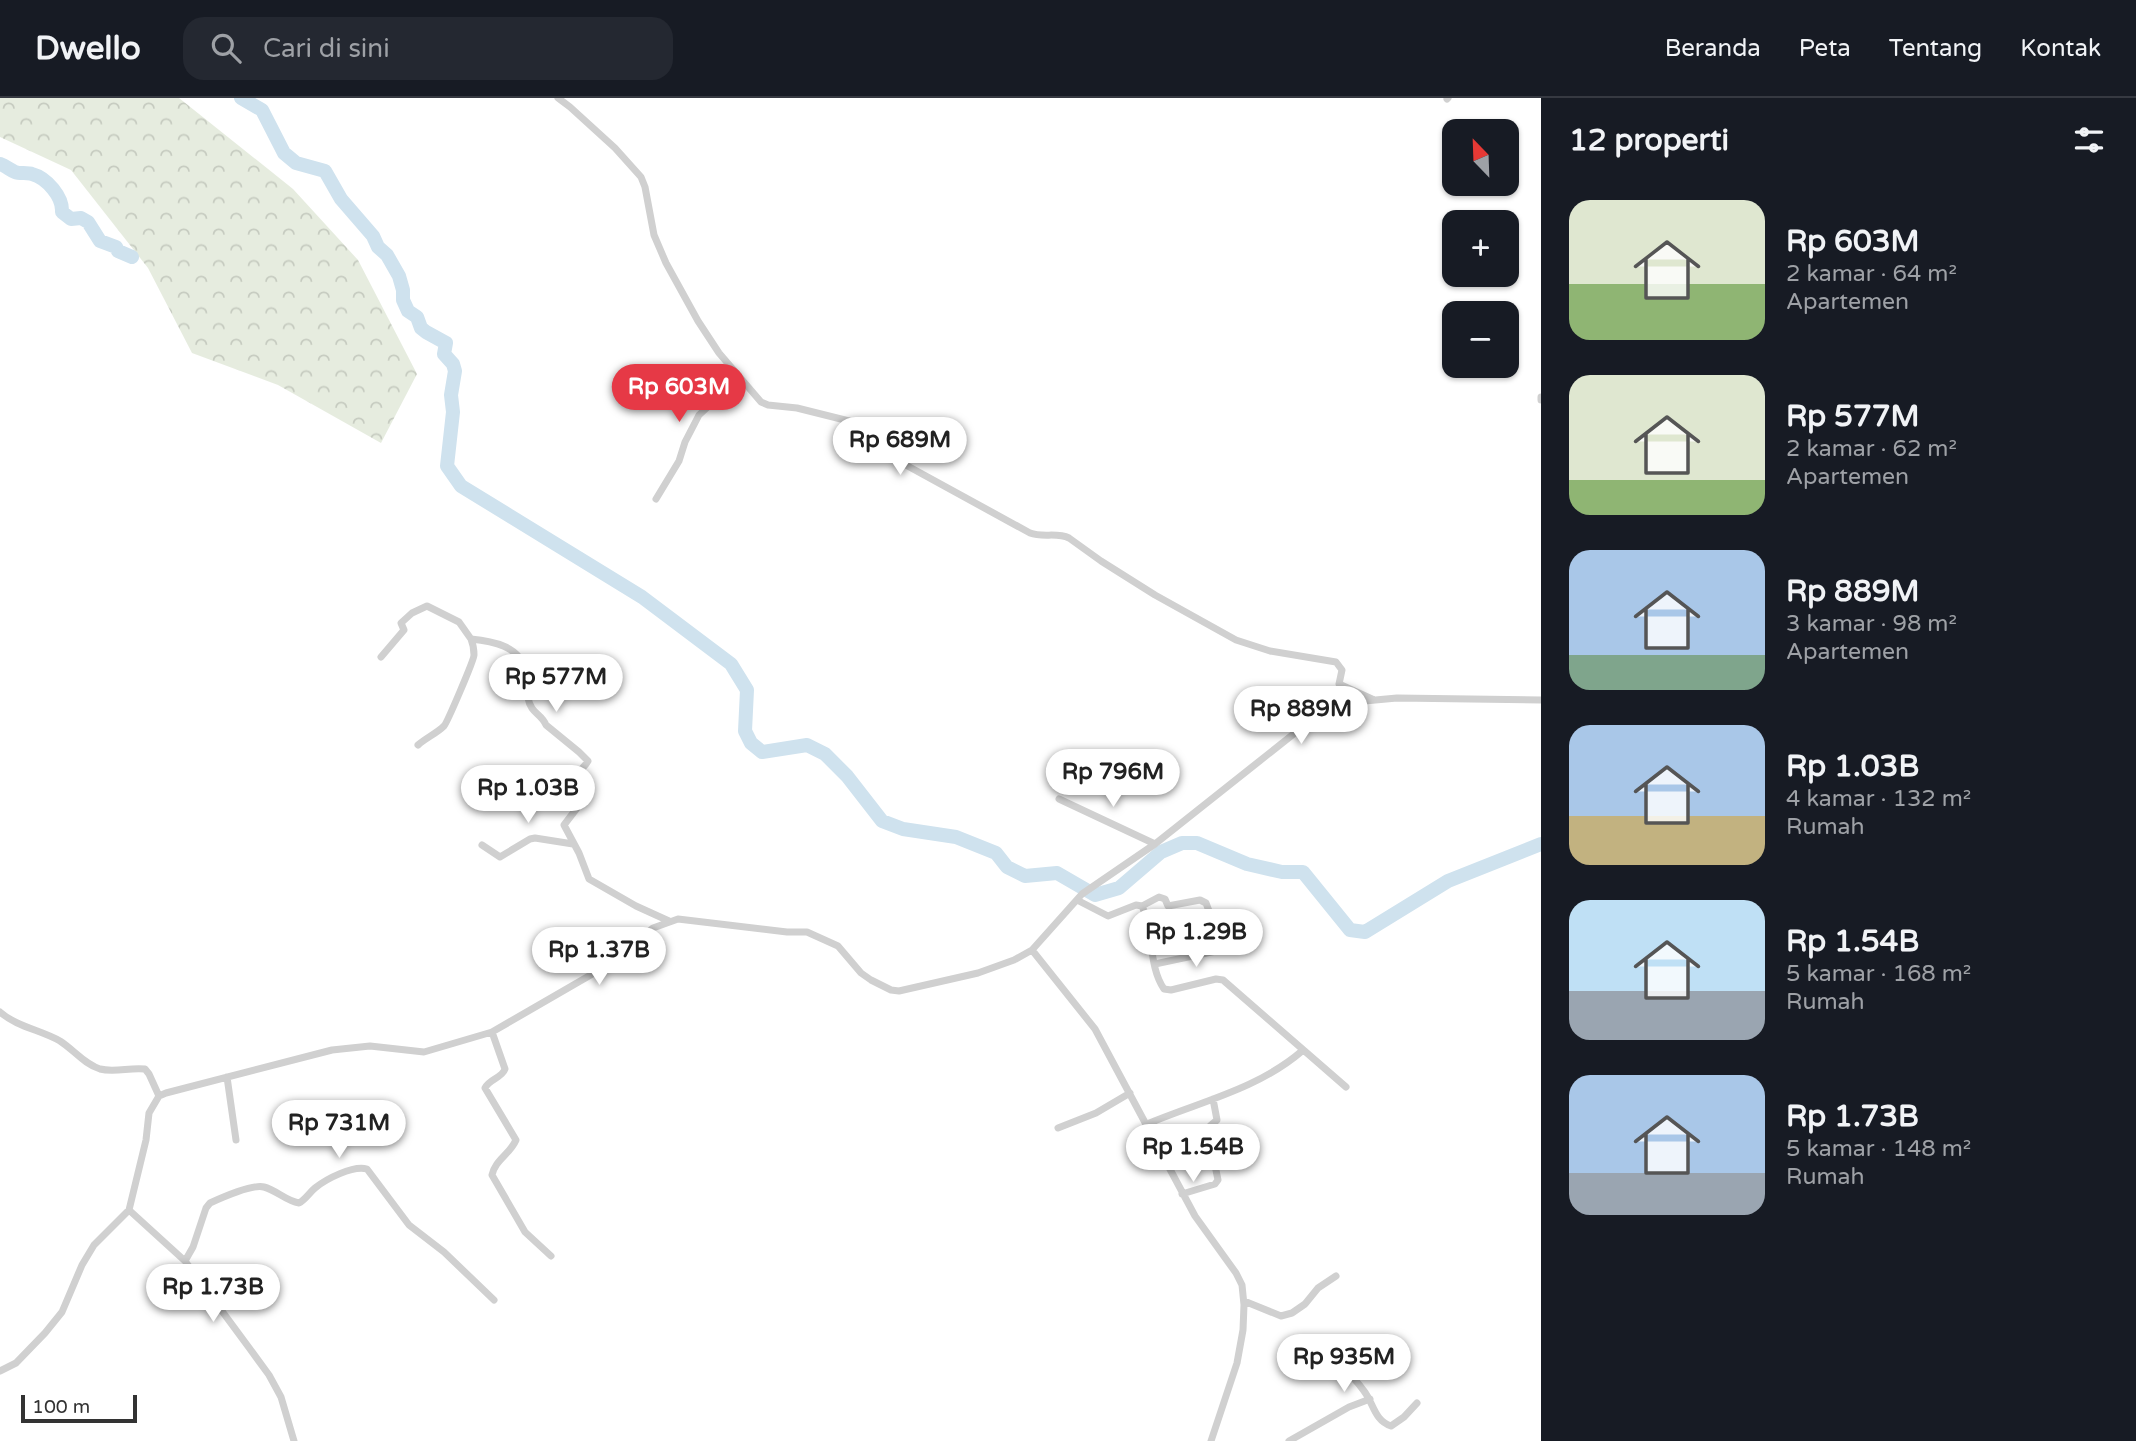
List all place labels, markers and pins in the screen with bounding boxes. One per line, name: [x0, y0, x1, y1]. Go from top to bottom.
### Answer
pin: Rp 603M: [614, 364, 744, 424]
pin: Rp 689M: [835, 418, 965, 477]
pin: Rp 577M: [491, 654, 621, 714]
pin: Rp 889M: [1236, 686, 1366, 746]
pin: Rp 796M: [1048, 750, 1178, 809]
pin: Rp 1.03B: [456, 766, 600, 825]
pin: Rp 1.29B: [1124, 910, 1268, 969]
pin: Rp 1.37B: [527, 928, 671, 987]
pin: Rp 731M: [274, 1100, 404, 1160]
pin: Rp 1.54B: [1121, 1124, 1265, 1184]
pin: Rp 1.73B: [141, 1264, 285, 1324]
pin: Rp 935M: [1279, 1334, 1409, 1394]

